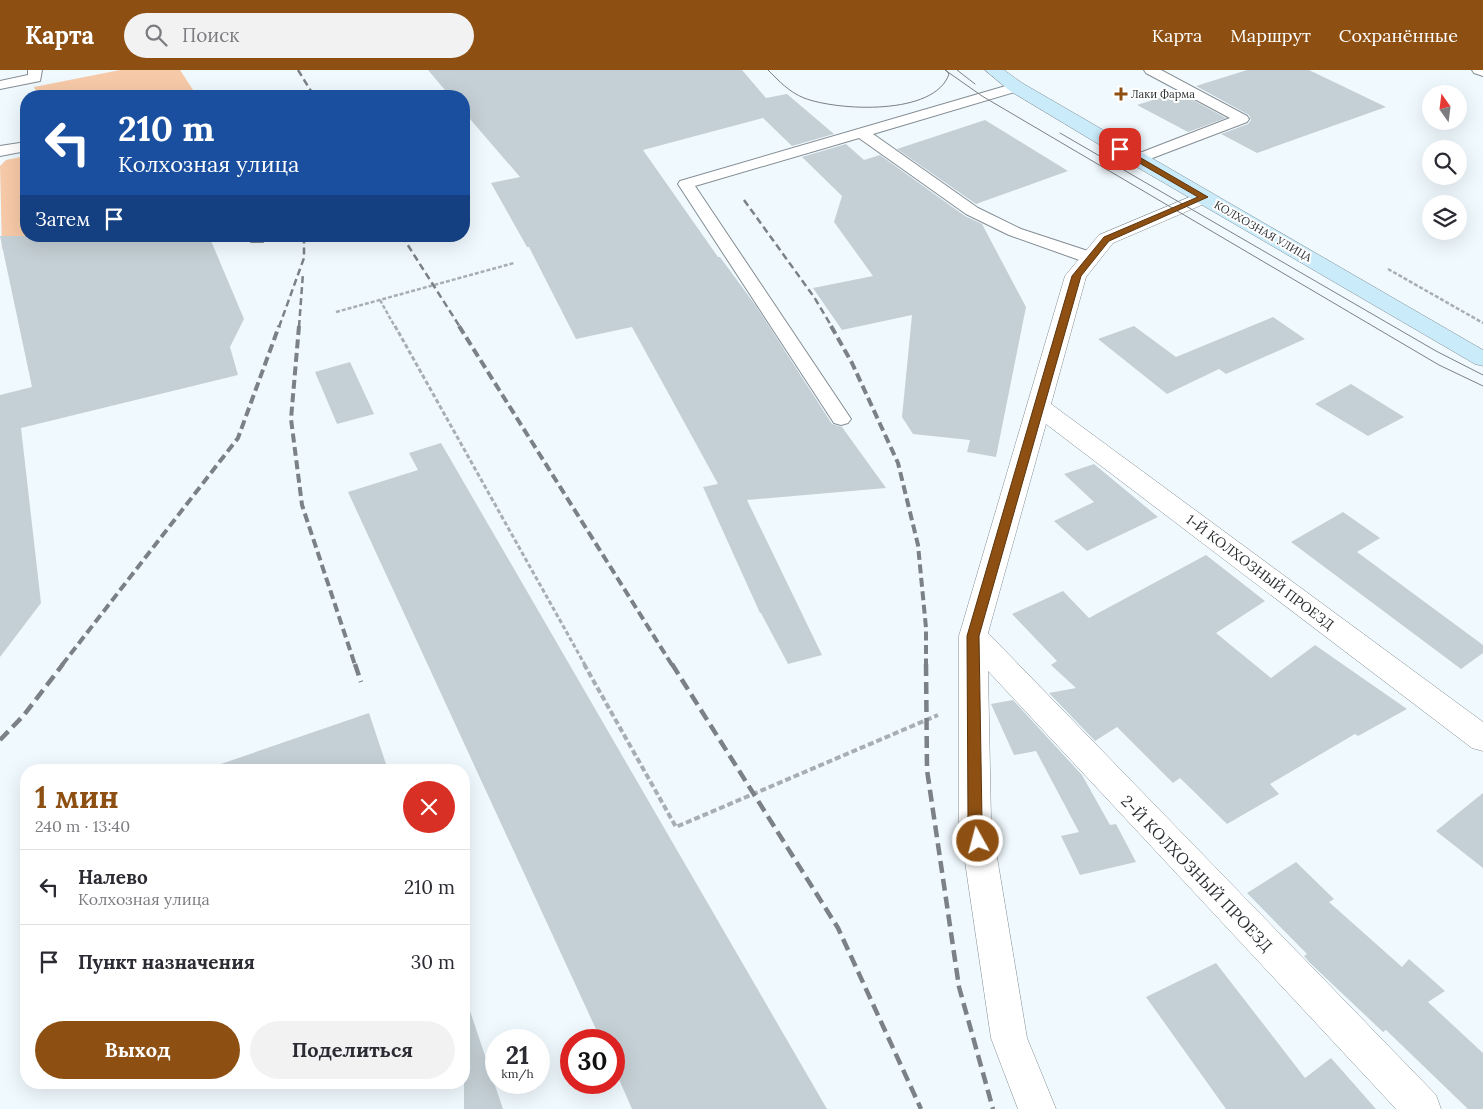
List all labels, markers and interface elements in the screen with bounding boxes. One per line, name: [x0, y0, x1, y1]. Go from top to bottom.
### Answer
search box: [124, 13, 474, 58]
text: Карта: [25, 20, 94, 51]
icon: search: [142, 21, 170, 49]
text: Поиск: [182, 23, 240, 47]
text: Карта: [1152, 24, 1202, 47]
text: Маршрут: [1230, 24, 1311, 47]
text: Сохранённые: [1339, 24, 1458, 47]
north arrow: [1422, 85, 1468, 130]
map controls: [1422, 85, 1467, 240]
place label: Лаки Фарма: [1131, 87, 1195, 101]
marker: Лаки Фарма: [1115, 88, 1127, 100]
text: 210 m: [118, 106, 215, 151]
icon: left: [35, 110, 100, 175]
pin: [1099, 128, 1141, 170]
icon: arrive: [1106, 135, 1134, 163]
button: search: [1422, 140, 1467, 185]
text: Колхозная улица: [118, 150, 299, 178]
button: layers: [1422, 195, 1467, 240]
street label: КОЛХОЗНАЯ УЛИЦА: [1212, 197, 1315, 265]
icon: arrive: [100, 205, 128, 233]
text: Затем: [35, 207, 90, 231]
street label: 1-Й КОЛХОЗНЫЙ ПРОЕЗД: [1182, 510, 1338, 634]
text: 1 мин: [35, 778, 119, 816]
button: close: [403, 781, 455, 833]
street label: 2-Й КОЛХОЗНЫЙ ПРОЕЗД: [1117, 791, 1277, 955]
position arrow: [951, 814, 1003, 866]
text: 240 m · 13:40: [35, 816, 130, 836]
text: Налево: [78, 865, 148, 889]
icon: left: [35, 873, 63, 901]
text: 210 m: [404, 875, 455, 899]
text: Колхозная улица: [78, 889, 210, 909]
icon: arrive: [35, 948, 63, 976]
text: Пункт назначения: [78, 950, 255, 974]
text: 30 m: [411, 950, 455, 974]
button: Выход: [35, 1021, 240, 1079]
button: Поделиться: [250, 1021, 455, 1079]
speed limit sign: 30: [560, 1029, 625, 1094]
text: 21: [506, 1039, 529, 1071]
text: km/h: [501, 1066, 534, 1081]

